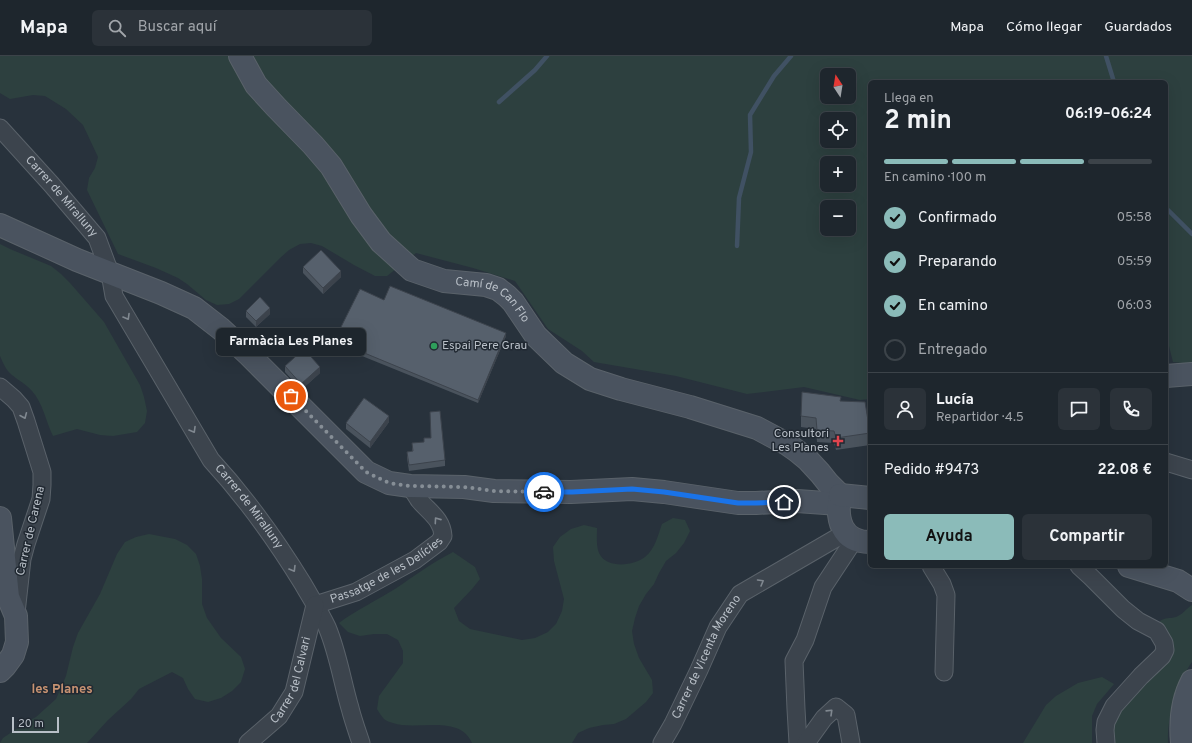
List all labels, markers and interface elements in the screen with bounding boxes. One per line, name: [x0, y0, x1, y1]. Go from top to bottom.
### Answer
search box: [92, 10, 372, 46]
text: Mapa: [20, 16, 68, 40]
icon: search: [106, 17, 128, 39]
text: Buscar aquí: [138, 18, 217, 37]
text: Mapa: [950, 19, 984, 36]
text: Cómo llegar: [1006, 19, 1082, 36]
text: Guardados: [1104, 19, 1172, 36]
north arrow: [820, 68, 856, 104]
map controls: [820, 68, 856, 236]
text: Llega en: [884, 91, 934, 107]
text: 2 min: [884, 105, 952, 138]
text: 06:19–06:24: [1065, 105, 1152, 124]
button: locate: [820, 112, 856, 148]
street label: Carrer de Miralluny: [21, 153, 101, 241]
button: +: [820, 156, 856, 192]
text: En camino · 100 m: [884, 170, 986, 186]
button: −: [820, 200, 856, 236]
icon: check: [884, 207, 906, 229]
text: Confirmado: [918, 209, 997, 228]
text: 05:58: [1117, 210, 1152, 226]
icon: check: [884, 251, 906, 273]
text: Preparando: [918, 253, 997, 272]
text: 05:59: [1117, 254, 1152, 270]
street label: Camí de Can Flo: [455, 274, 533, 326]
icon: check: [884, 295, 906, 317]
text: En camino: [918, 297, 988, 316]
text: 06:03: [1117, 298, 1152, 314]
one-way arrow: [122, 313, 129, 320]
callout: Farmàcia Les Planes: [216, 328, 366, 356]
text: Farmàcia Les Planes: [229, 334, 353, 350]
place label: Espai Pere Grau: [442, 338, 527, 354]
marker: Espai Pere Grau: [429, 341, 439, 351]
text: Entregado: [918, 341, 987, 360]
pin: [274, 379, 308, 413]
icon: bag: [280, 385, 302, 407]
button: person: [884, 388, 926, 430]
button: chat: [1058, 388, 1100, 430]
button: phone: [1110, 388, 1152, 430]
text: Lucía: [936, 391, 974, 410]
text: Repartidor · 4.5: [936, 410, 1024, 426]
one-way arrow: [20, 413, 28, 420]
one-way arrow: [188, 425, 195, 433]
place label: Consultori Les Planes: [771, 426, 829, 456]
marker: Consultori Les Planes: [832, 435, 844, 447]
street label: Carrer de Miralluny: [211, 461, 286, 552]
text: Pedido #9473: [884, 461, 979, 480]
text: 22.08 €: [1097, 461, 1152, 480]
courier: [524, 472, 564, 512]
icon: car: [533, 481, 555, 503]
street label: Carrer de Carena: [13, 485, 49, 577]
pin: [767, 485, 801, 519]
icon: home: [773, 491, 795, 513]
button: Ayuda: [884, 514, 1014, 560]
button: Compartir: [1022, 514, 1152, 560]
one-way arrow: [435, 518, 442, 525]
street label: Passatge de les Delícies: [328, 535, 448, 608]
one-way arrow: [288, 565, 296, 572]
one-way arrow: [757, 579, 764, 586]
street label: Carrer de Vicenta Moreno: [669, 592, 745, 722]
street label: Carrer del Calvari: [267, 635, 315, 728]
district label: les Planes: [31, 682, 93, 698]
one-way arrow: [825, 709, 833, 717]
scale bar: [12, 715, 59, 734]
text: 20 m: [18, 717, 44, 731]

